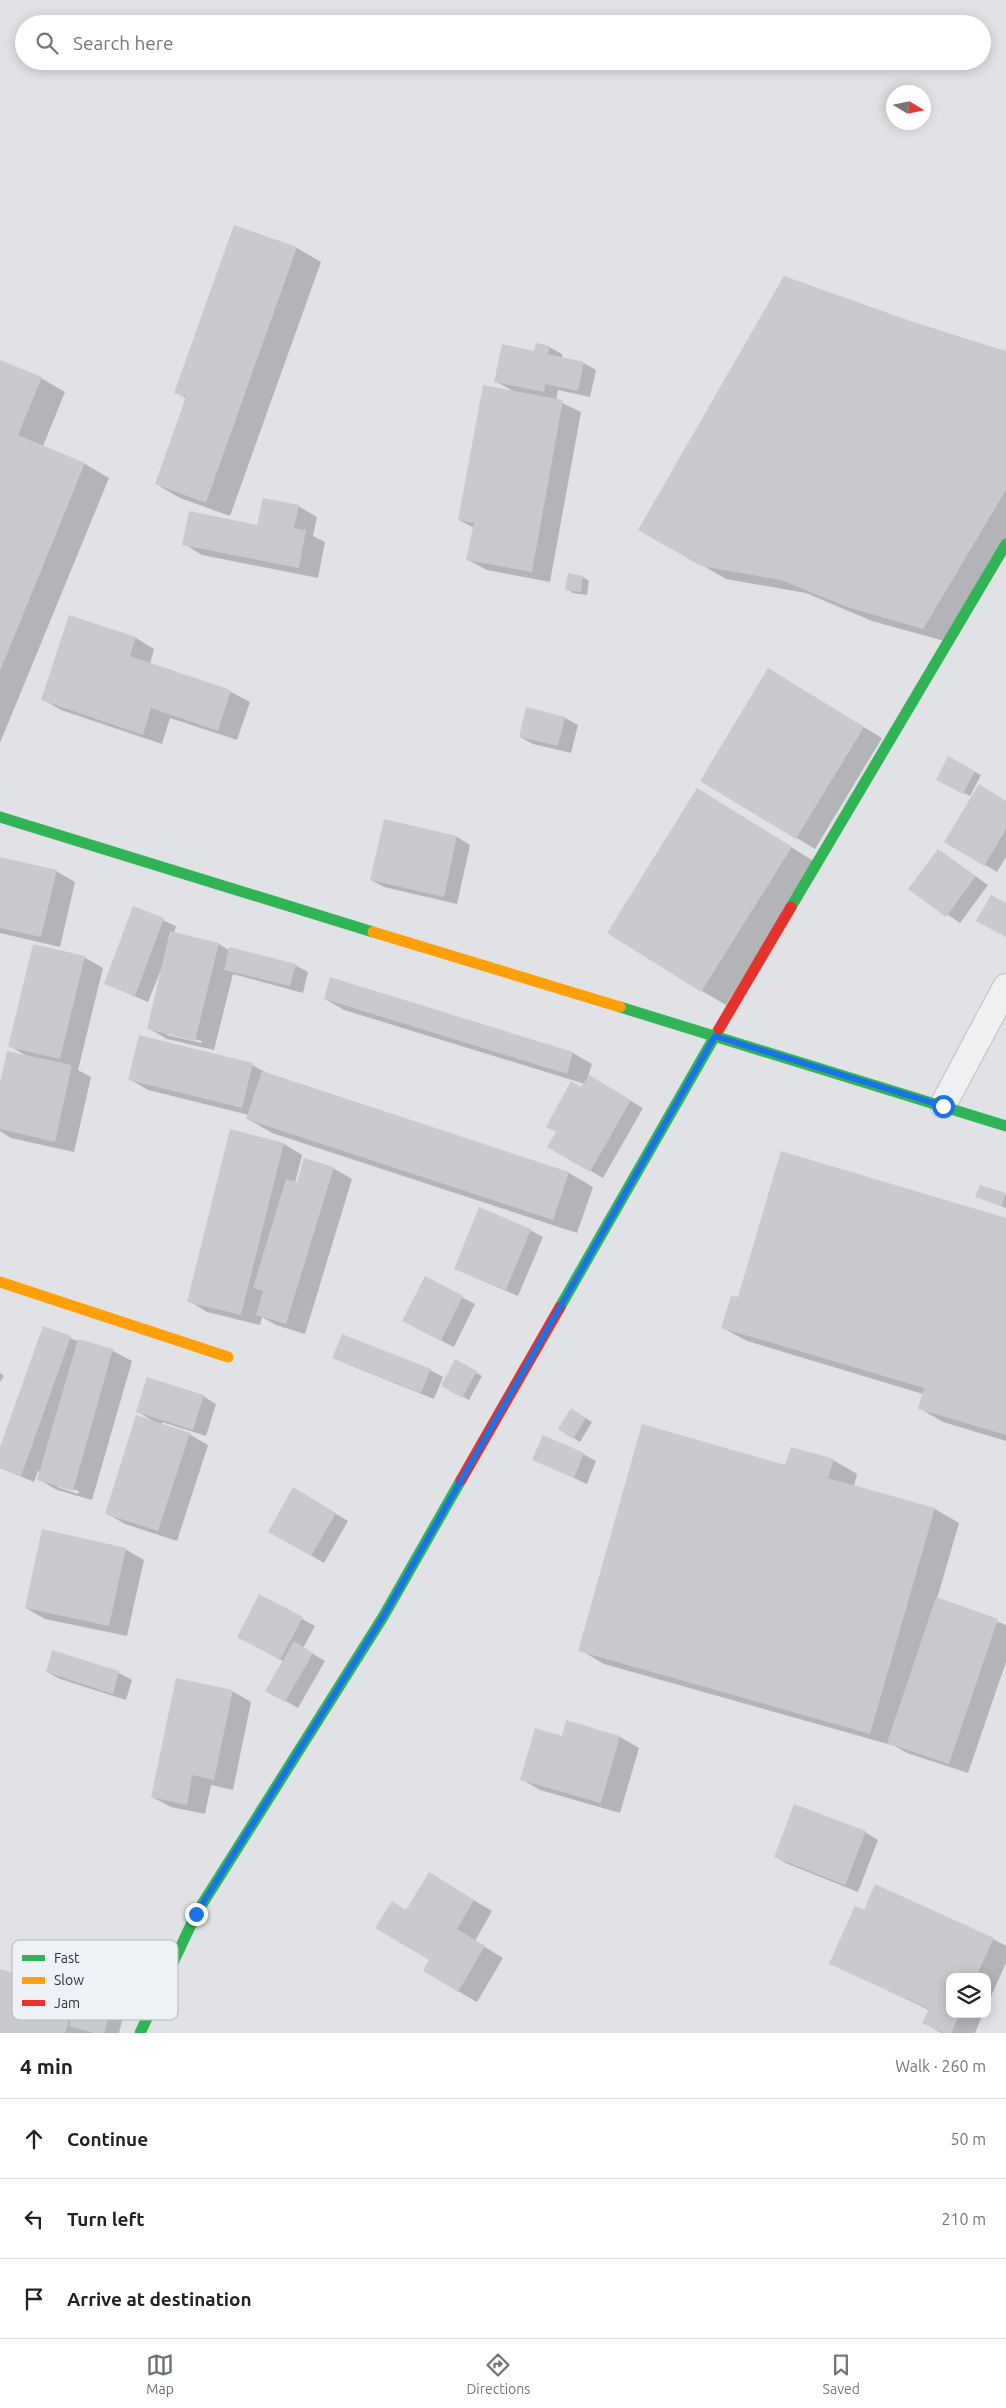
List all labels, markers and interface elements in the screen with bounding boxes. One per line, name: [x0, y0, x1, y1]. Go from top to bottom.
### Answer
search box: [15, 15, 991, 70]
icon: search: [33, 29, 61, 57]
text: Search here: [73, 32, 173, 54]
north arrow: [886, 85, 931, 130]
route start: [932, 1095, 955, 1118]
route end: [185, 1903, 208, 1926]
legend: [12, 1940, 178, 2020]
text: Fast: [54, 1950, 80, 1966]
text: Slow: [54, 1972, 84, 1988]
map controls: [946, 1973, 991, 2018]
button: layers: [946, 1973, 991, 2018]
text: Jam: [54, 1995, 80, 2011]
text: 4 min: [20, 2054, 73, 2078]
text: Walk · 260 m: [895, 2057, 986, 2075]
icon: ahead: [20, 2125, 48, 2153]
text: Continue: [67, 2128, 148, 2150]
text: 50 m: [950, 2130, 986, 2148]
icon: left: [20, 2205, 48, 2233]
text: Turn left: [67, 2208, 145, 2230]
text: 210 m: [941, 2210, 986, 2228]
icon: arrive: [20, 2285, 48, 2313]
text: Arrive at destination: [67, 2288, 252, 2310]
tab: Map: [146, 2351, 174, 2397]
tab: Directions: [466, 2351, 530, 2397]
tab: Saved: [823, 2351, 860, 2397]

